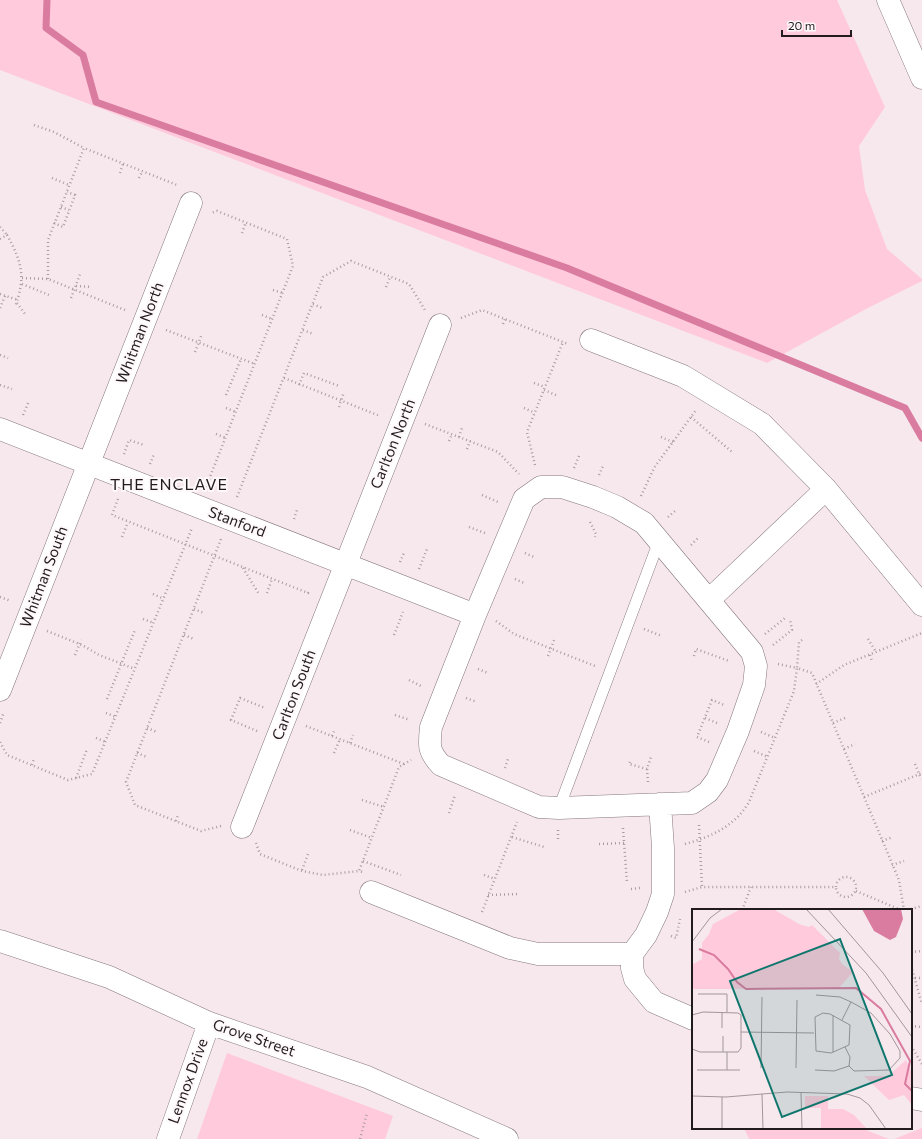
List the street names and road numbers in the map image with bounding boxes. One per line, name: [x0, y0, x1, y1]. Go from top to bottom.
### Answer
street label: Whitman North: [111, 279, 167, 386]
street label: Carlton North: [366, 396, 418, 491]
street label: Stanford: [206, 502, 269, 540]
street label: Whitman South: [15, 523, 71, 630]
street label: Carlton South: [268, 647, 319, 742]
street label: Grove Street: [211, 1015, 298, 1060]
street label: Lennox Drive: [163, 1035, 211, 1126]

